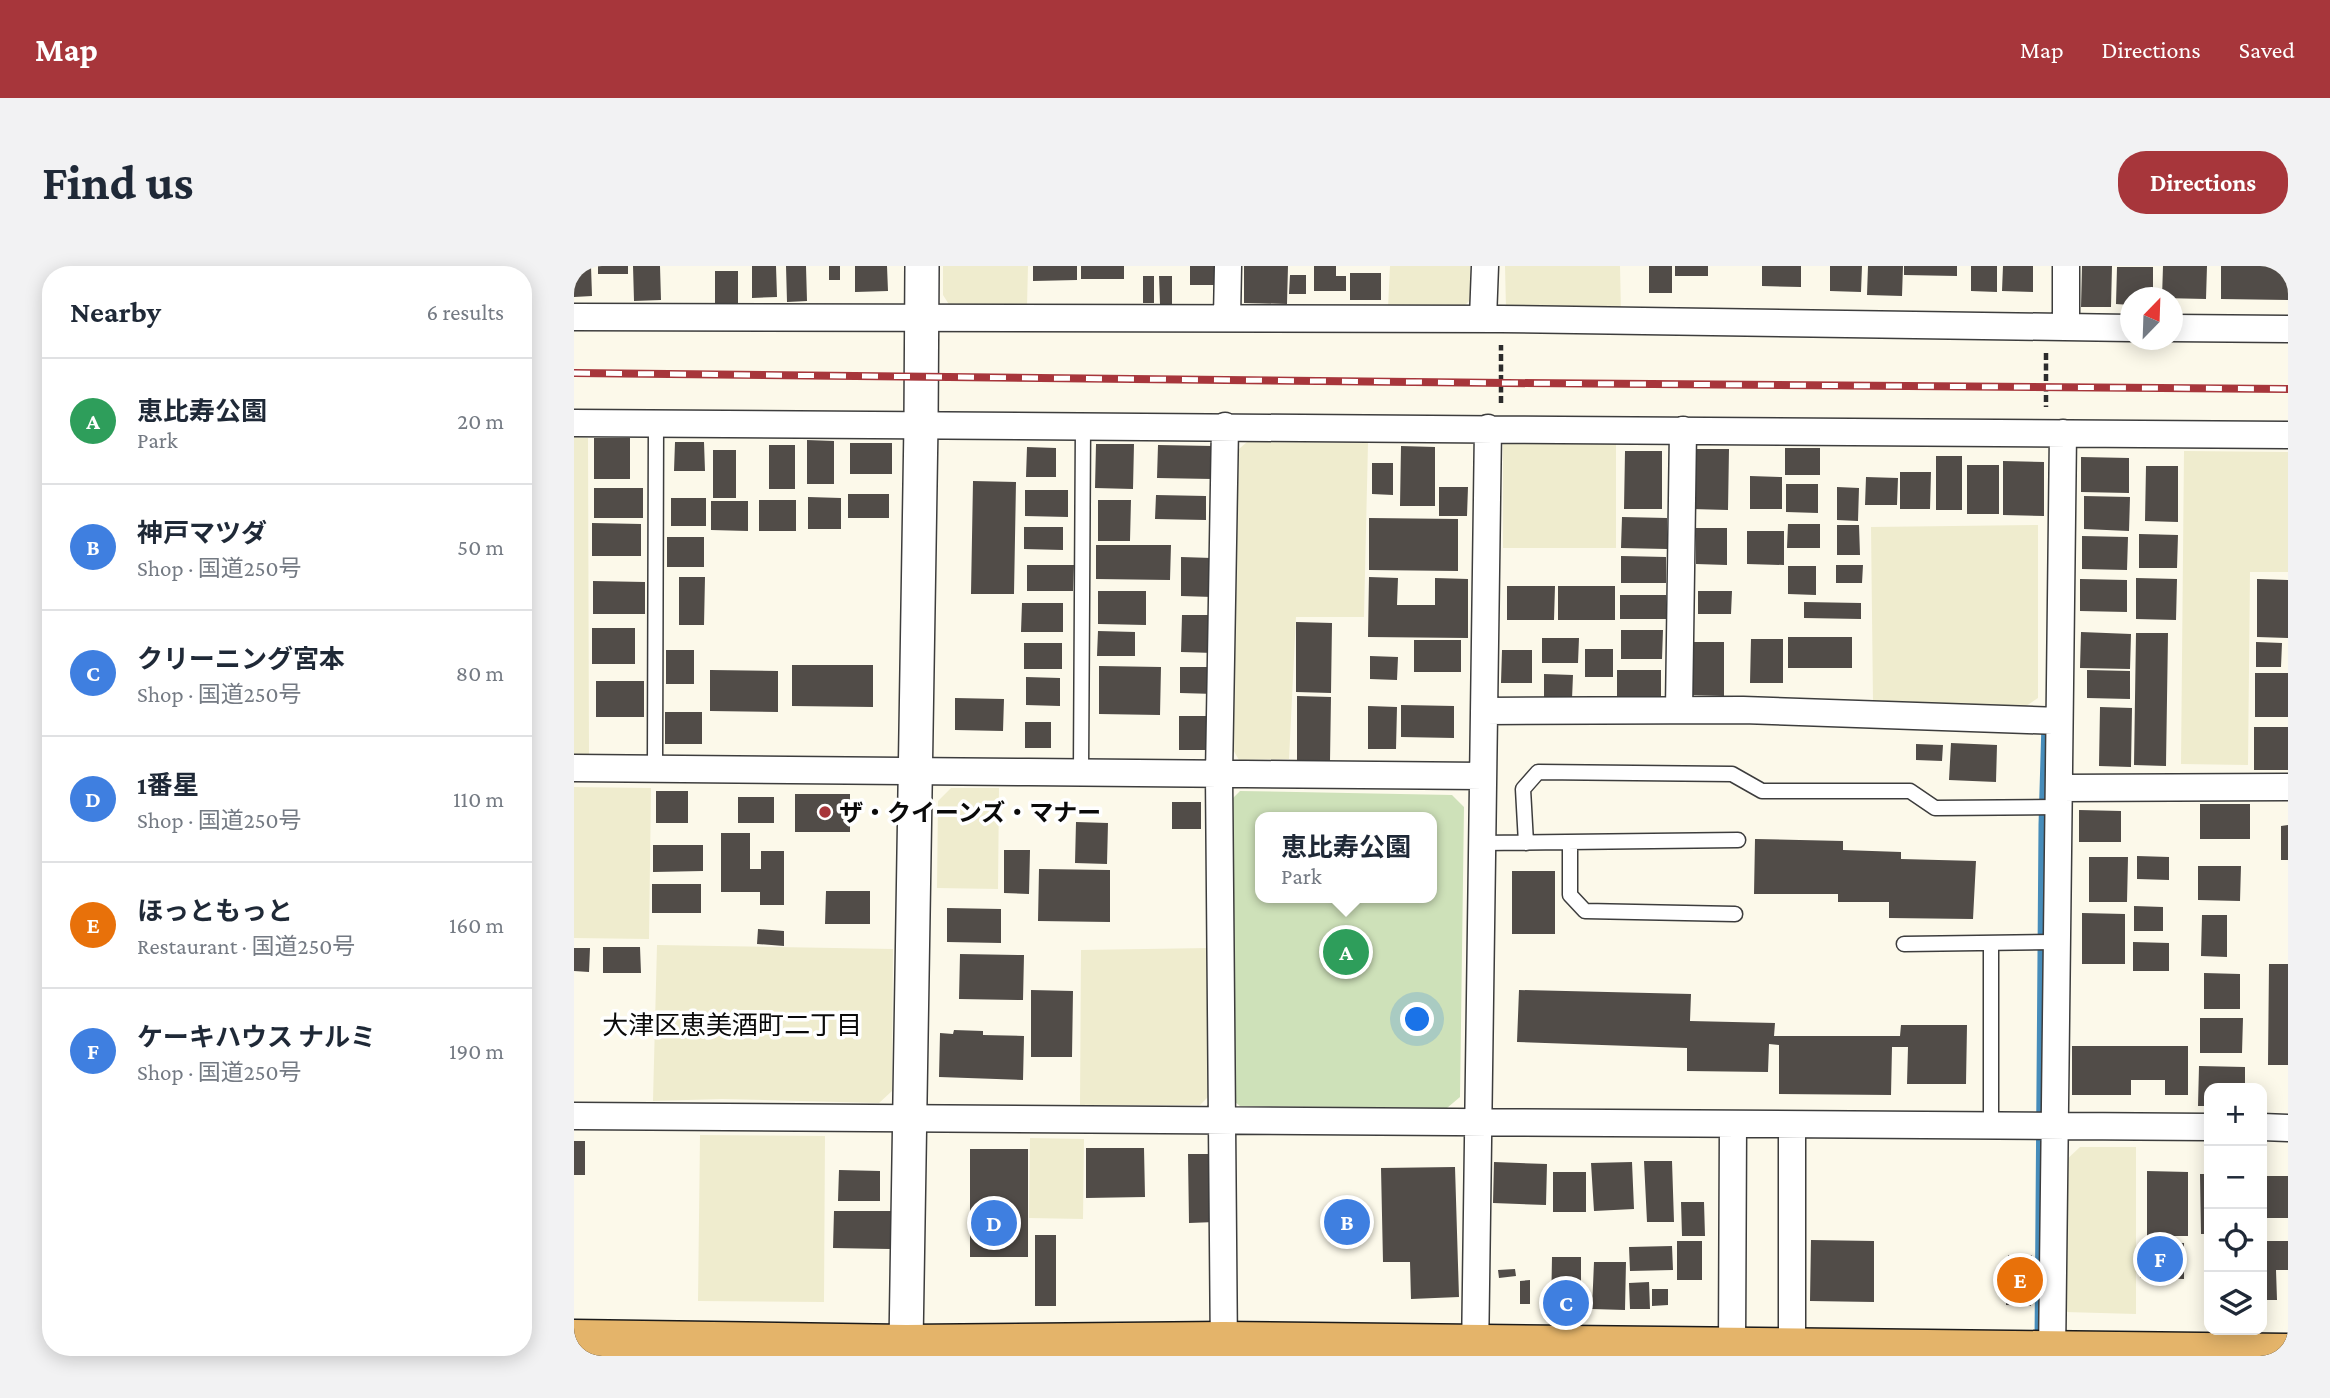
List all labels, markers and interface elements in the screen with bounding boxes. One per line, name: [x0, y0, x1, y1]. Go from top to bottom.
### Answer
text: Map: [35, 31, 98, 68]
text: Map: [2020, 36, 2064, 63]
text: Directions: [2102, 36, 2201, 63]
text: Saved: [2239, 36, 2295, 63]
button: Directions: [2118, 151, 2288, 214]
text: Find us: [42, 155, 194, 210]
north arrow: [2120, 287, 2183, 350]
text: Nearby: [70, 295, 161, 328]
text: 6 results: [427, 299, 504, 325]
text: 恵比寿公園: [137, 397, 267, 426]
text: A: [86, 408, 100, 434]
text: 20 m: [457, 408, 504, 434]
text: Park: [137, 427, 178, 453]
text: 神戸マツダ: [137, 519, 267, 548]
text: B: [86, 534, 100, 560]
text: 50 m: [457, 534, 504, 560]
text: Shop · 国道250号: [137, 555, 302, 581]
text: クリーニング宮本: [137, 645, 345, 674]
text: C: [86, 660, 100, 686]
text: 80 m: [456, 660, 504, 686]
text: Shop · 国道250号: [137, 681, 302, 707]
text: 1番星: [137, 771, 199, 800]
text: D: [85, 786, 101, 812]
text: 110 m: [453, 786, 504, 812]
place label: ザ・クイーンズ・マナー: [839, 799, 1101, 826]
marker: ザ・クイーンズ・マナー: [817, 804, 833, 820]
text: Shop · 国道250号: [137, 807, 302, 833]
popup: [1255, 812, 1437, 903]
text: 恵比寿公園: [1281, 833, 1411, 862]
text: Park: [1281, 863, 1322, 889]
text: ほっともっと: [137, 897, 293, 926]
text: E: [86, 912, 100, 938]
text: 160 m: [449, 912, 504, 938]
pin: A: [1323, 926, 1369, 978]
text: Restaurant · 国道250号: [137, 933, 355, 959]
your location: [1400, 1002, 1434, 1036]
district label: 大津区恵美酒町二丁目: [602, 1011, 862, 1040]
text: ケーキハウス ナルミ: [137, 1023, 376, 1052]
text: F: [87, 1038, 99, 1064]
text: 190 m: [449, 1038, 504, 1064]
text: Shop · 国道250号: [137, 1059, 302, 1085]
map controls: [2204, 1083, 2267, 1335]
button: +: [2204, 1083, 2267, 1146]
button: −: [2204, 1146, 2267, 1209]
pin: B: [1324, 1196, 1370, 1248]
pin: D: [971, 1197, 1017, 1249]
button: locate: [2204, 1209, 2267, 1272]
pin: F: [2137, 1233, 2183, 1285]
pin: E: [1997, 1254, 2043, 1306]
button: layers: [2204, 1272, 2267, 1335]
pin: C: [1543, 1277, 1589, 1329]

